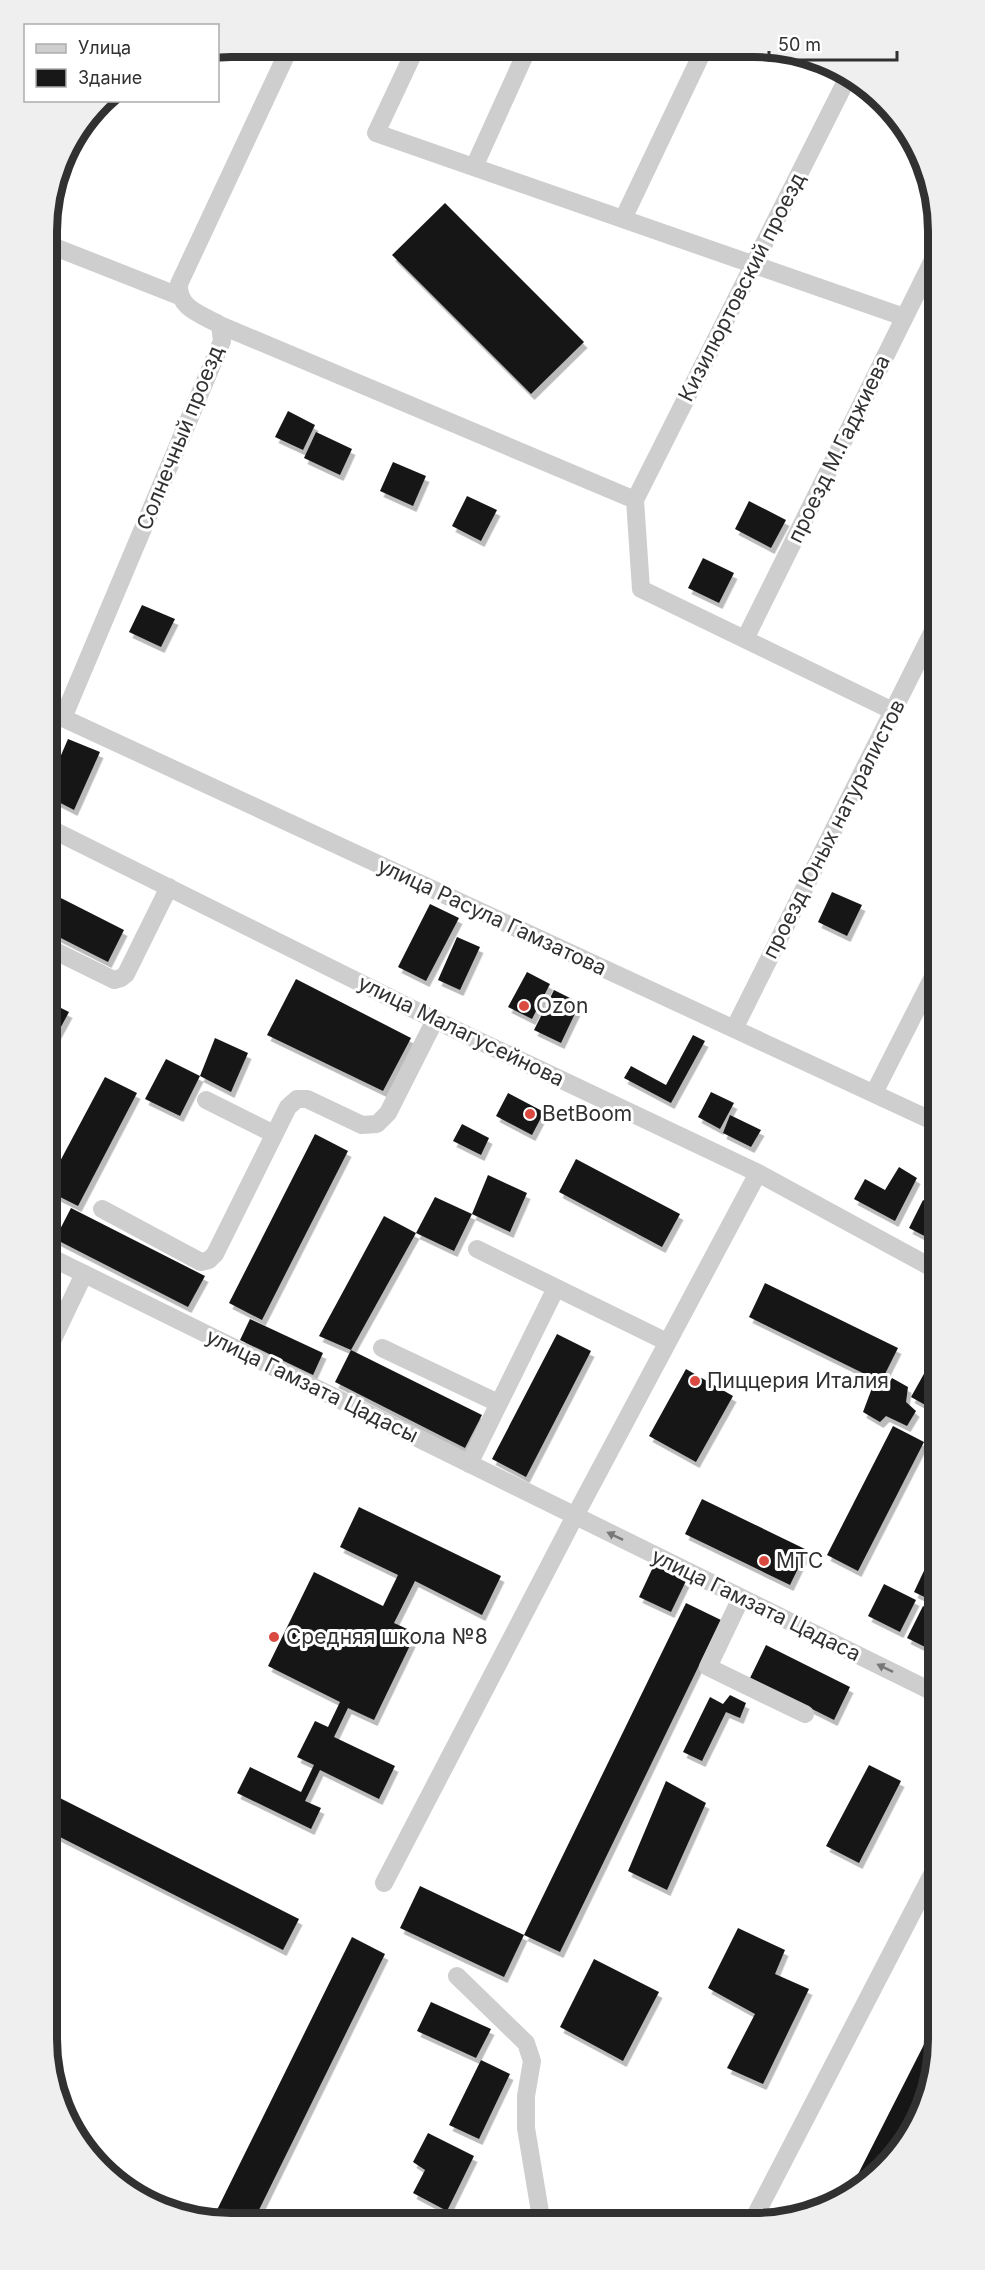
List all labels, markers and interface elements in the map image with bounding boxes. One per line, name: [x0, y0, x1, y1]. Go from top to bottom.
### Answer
legend: [24, 24, 219, 102]
scale bar: [769, 24, 896, 62]
text: 50 m: [778, 34, 821, 55]
text: Улица: [78, 37, 131, 58]
text: Здание: [78, 67, 142, 88]
street label: Кизилюртовский проезд: [673, 168, 810, 405]
street label: Солнечный проезд: [131, 342, 228, 534]
street label: проезд М.Гаджиева: [782, 351, 895, 547]
street label: проезд Юных натуралистов: [757, 695, 910, 963]
street label: улица Расула Гамзатова: [374, 853, 611, 981]
street label: улица Малагусейнова: [354, 970, 568, 1091]
place label: Ozon: [536, 993, 588, 1018]
marker: Ozon: [517, 999, 531, 1013]
place label: BetBoom: [542, 1101, 632, 1126]
marker: BetBoom: [523, 1107, 537, 1121]
street label: улица Гамзата Цадасы: [202, 1323, 422, 1448]
place label: Пиццерия Италия: [707, 1368, 889, 1393]
marker: Пиццерия Италия: [688, 1374, 702, 1388]
one-way arrow: [607, 1531, 624, 1540]
street label: улица Гамзата Цадаса: [648, 1543, 865, 1666]
place label: МТС: [776, 1548, 823, 1573]
marker: МТС: [757, 1554, 771, 1568]
place label: Средняя школа №8: [286, 1624, 488, 1649]
marker: Средняя школа №8: [267, 1630, 281, 1644]
one-way arrow: [876, 1663, 893, 1673]

